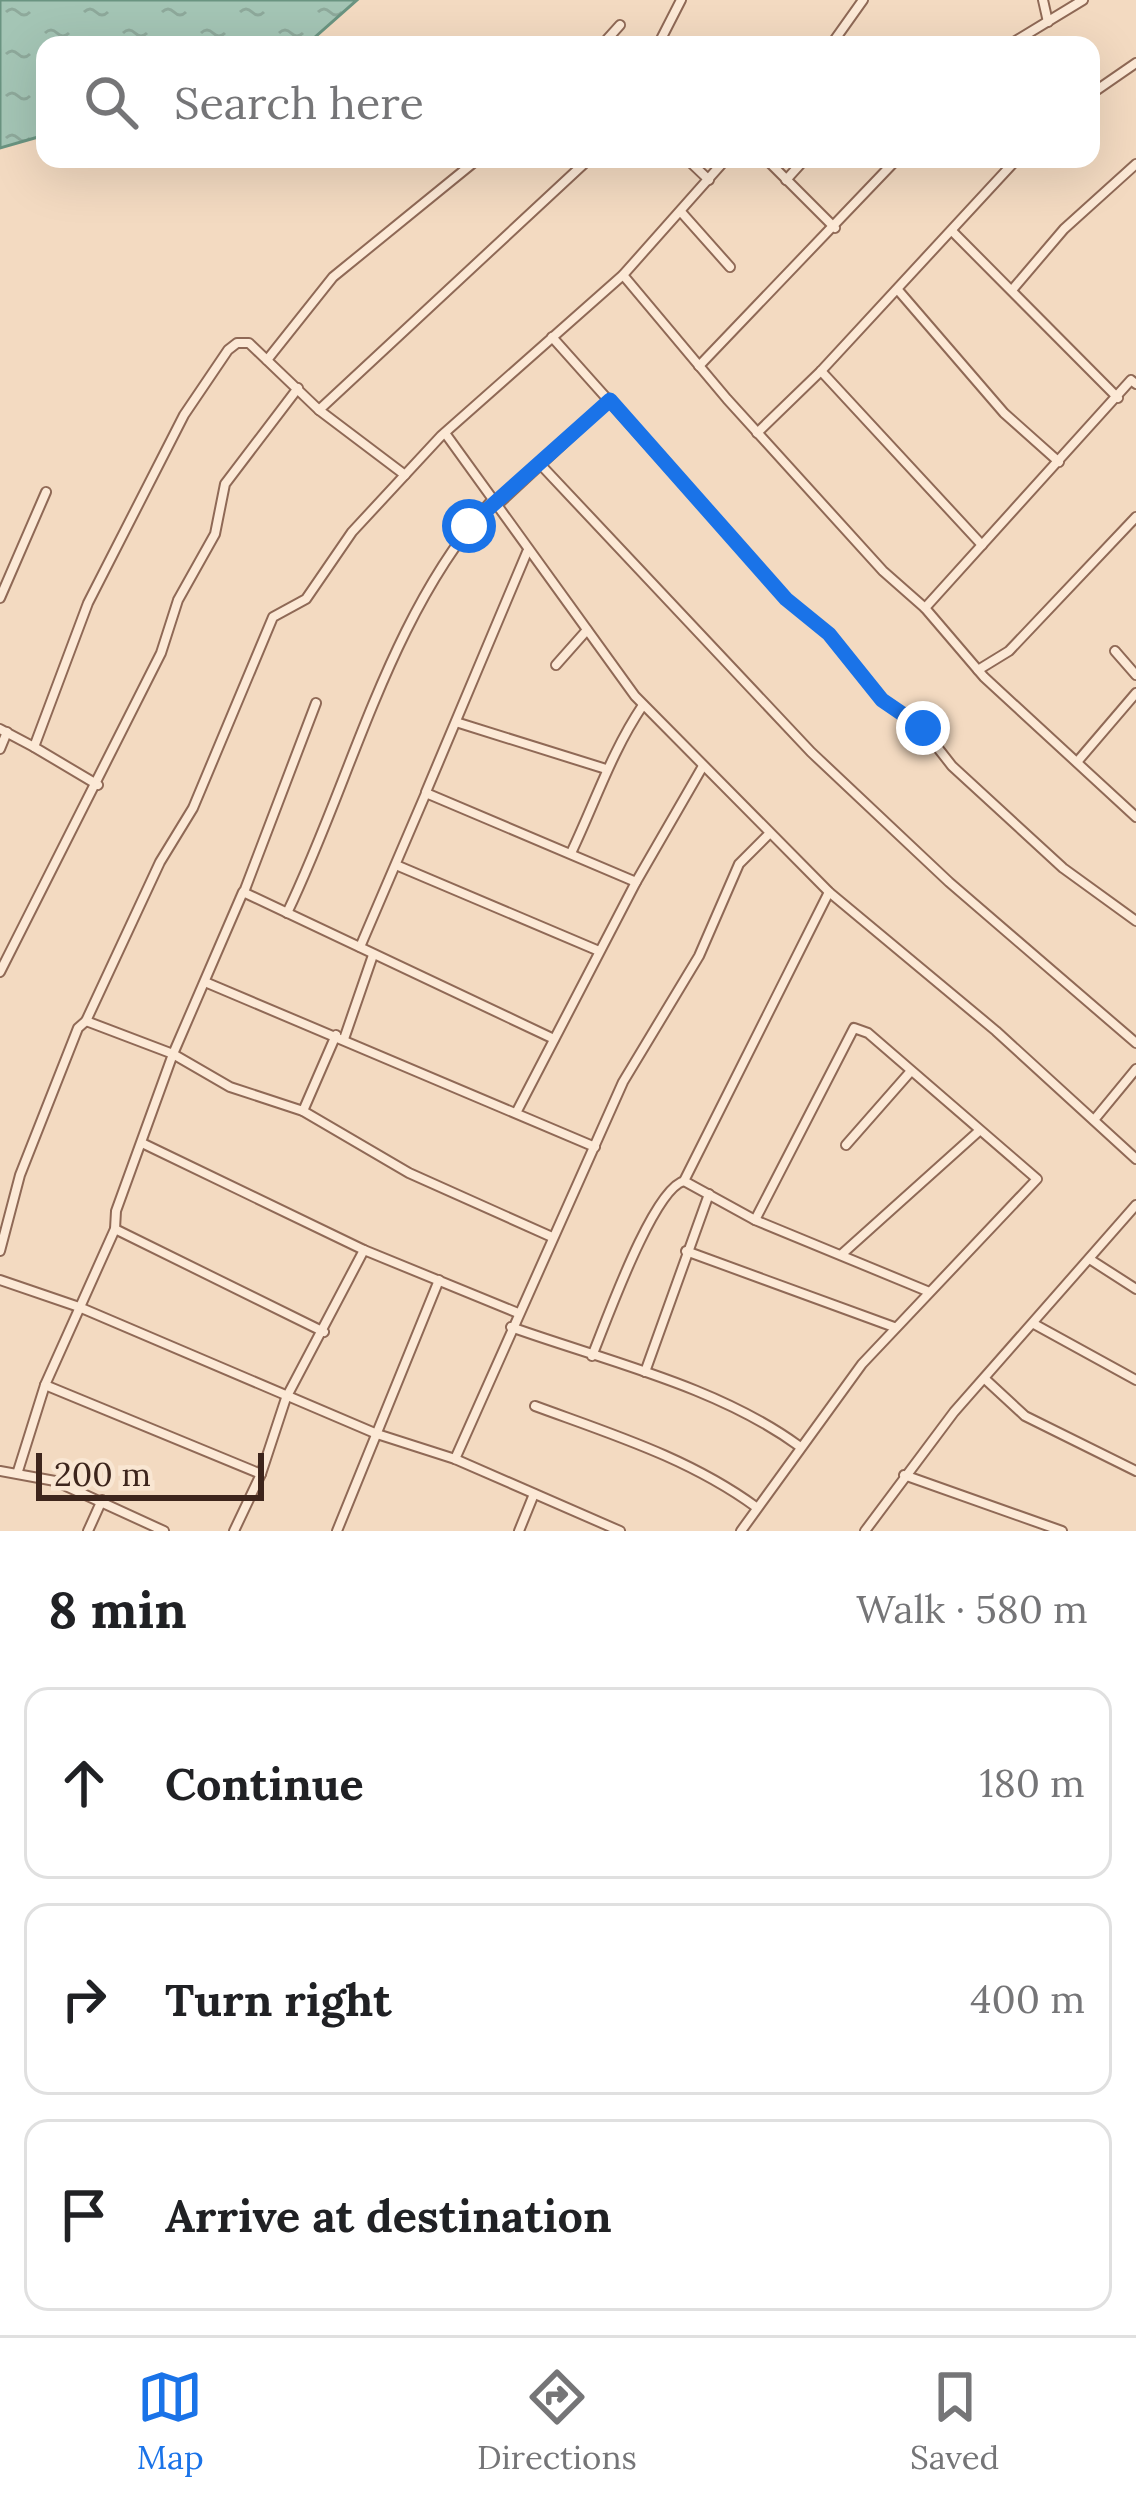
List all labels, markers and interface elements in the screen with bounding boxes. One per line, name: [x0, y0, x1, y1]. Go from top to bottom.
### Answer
search box: [36, 36, 1100, 168]
icon: search: [78, 69, 144, 135]
text: Search here: [174, 74, 424, 131]
route start: [442, 499, 496, 553]
route end: [896, 701, 950, 755]
scale bar: [36, 1447, 264, 1500]
text: 200 m: [54, 1453, 151, 1495]
text: 8 min: [48, 1577, 187, 1642]
text: Walk · 580 m: [856, 1584, 1088, 1634]
icon: ahead: [51, 1750, 117, 1816]
text: Continue: [165, 1755, 364, 1812]
text: 180 m: [980, 1758, 1085, 1808]
icon: right: [51, 1966, 117, 2032]
text: Turn right: [165, 1971, 392, 2028]
text: 400 m: [970, 1974, 1085, 2024]
icon: arrive: [51, 2182, 117, 2248]
text: Arrive at destination: [165, 2187, 612, 2244]
tab: Map: [137, 2364, 204, 2478]
tab: Directions: [477, 2364, 637, 2478]
tab: Saved: [910, 2364, 999, 2478]

